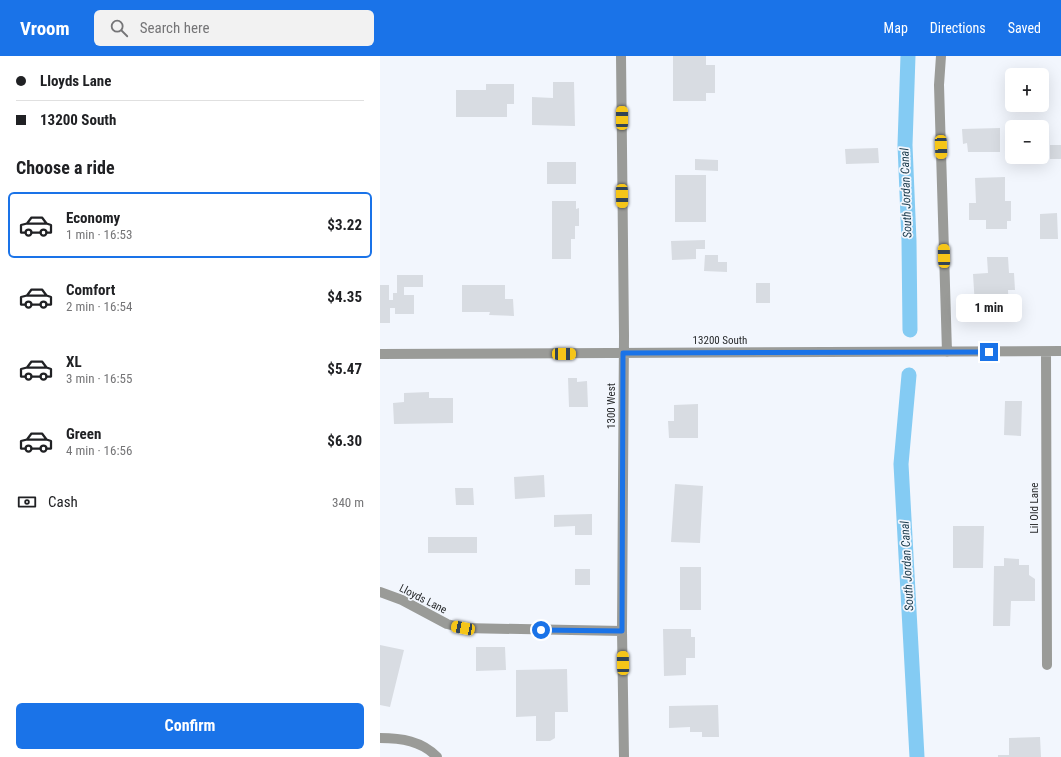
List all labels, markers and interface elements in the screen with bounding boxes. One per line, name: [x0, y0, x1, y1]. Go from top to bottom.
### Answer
search box: [94, 10, 374, 46]
text: Vroom: [20, 17, 70, 40]
icon: search: [108, 17, 130, 39]
text: Search here: [140, 19, 209, 37]
text: Map: [884, 20, 908, 36]
text: Directions: [930, 20, 986, 36]
text: Saved: [1008, 20, 1041, 36]
map controls: [1005, 68, 1049, 164]
button: +: [1005, 68, 1049, 112]
text: Lloyds Lane: [40, 72, 111, 90]
car: [616, 106, 628, 130]
text: 13200 South: [40, 111, 116, 129]
button: −: [1005, 120, 1049, 164]
car: [935, 135, 947, 159]
water label: South Jordan Canal: [897, 147, 915, 238]
text: Choose a ride: [16, 157, 115, 178]
car: [616, 184, 628, 208]
icon: car: [18, 207, 54, 243]
text: Economy: [66, 209, 120, 227]
text: $3.22: [327, 216, 362, 234]
text: 1 min · 16:53: [66, 227, 132, 242]
car: [938, 244, 950, 268]
icon: car: [18, 279, 54, 315]
text: Comfort: [66, 281, 115, 299]
text: $4.35: [327, 288, 362, 306]
callout: 1 min: [956, 294, 1022, 322]
text: 2 min · 16:54: [66, 299, 132, 314]
text: 1 min: [975, 300, 1003, 315]
street label: 13200 South: [693, 334, 747, 347]
route end: [980, 343, 998, 361]
car: [552, 348, 576, 360]
icon: car: [18, 351, 54, 387]
text: XL: [66, 353, 82, 371]
text: $5.47: [327, 360, 362, 378]
text: 3 min · 16:55: [66, 371, 132, 386]
street label: 1300 West: [605, 383, 618, 429]
icon: car: [18, 423, 54, 459]
text: Green: [66, 425, 101, 443]
text: $6.30: [327, 432, 362, 450]
text: 4 min · 16:56: [66, 443, 132, 458]
street label: Lil Old Lane: [1028, 483, 1041, 533]
icon: cash: [16, 491, 38, 513]
text: Cash: [48, 493, 78, 511]
text: 340 m: [332, 495, 364, 510]
water label: South Jordan Canal: [898, 520, 916, 611]
street label: Lloyds Lane: [397, 581, 449, 617]
car: [450, 620, 476, 636]
route start: [532, 621, 550, 639]
car: [617, 651, 629, 675]
button: Confirm: [16, 703, 364, 749]

